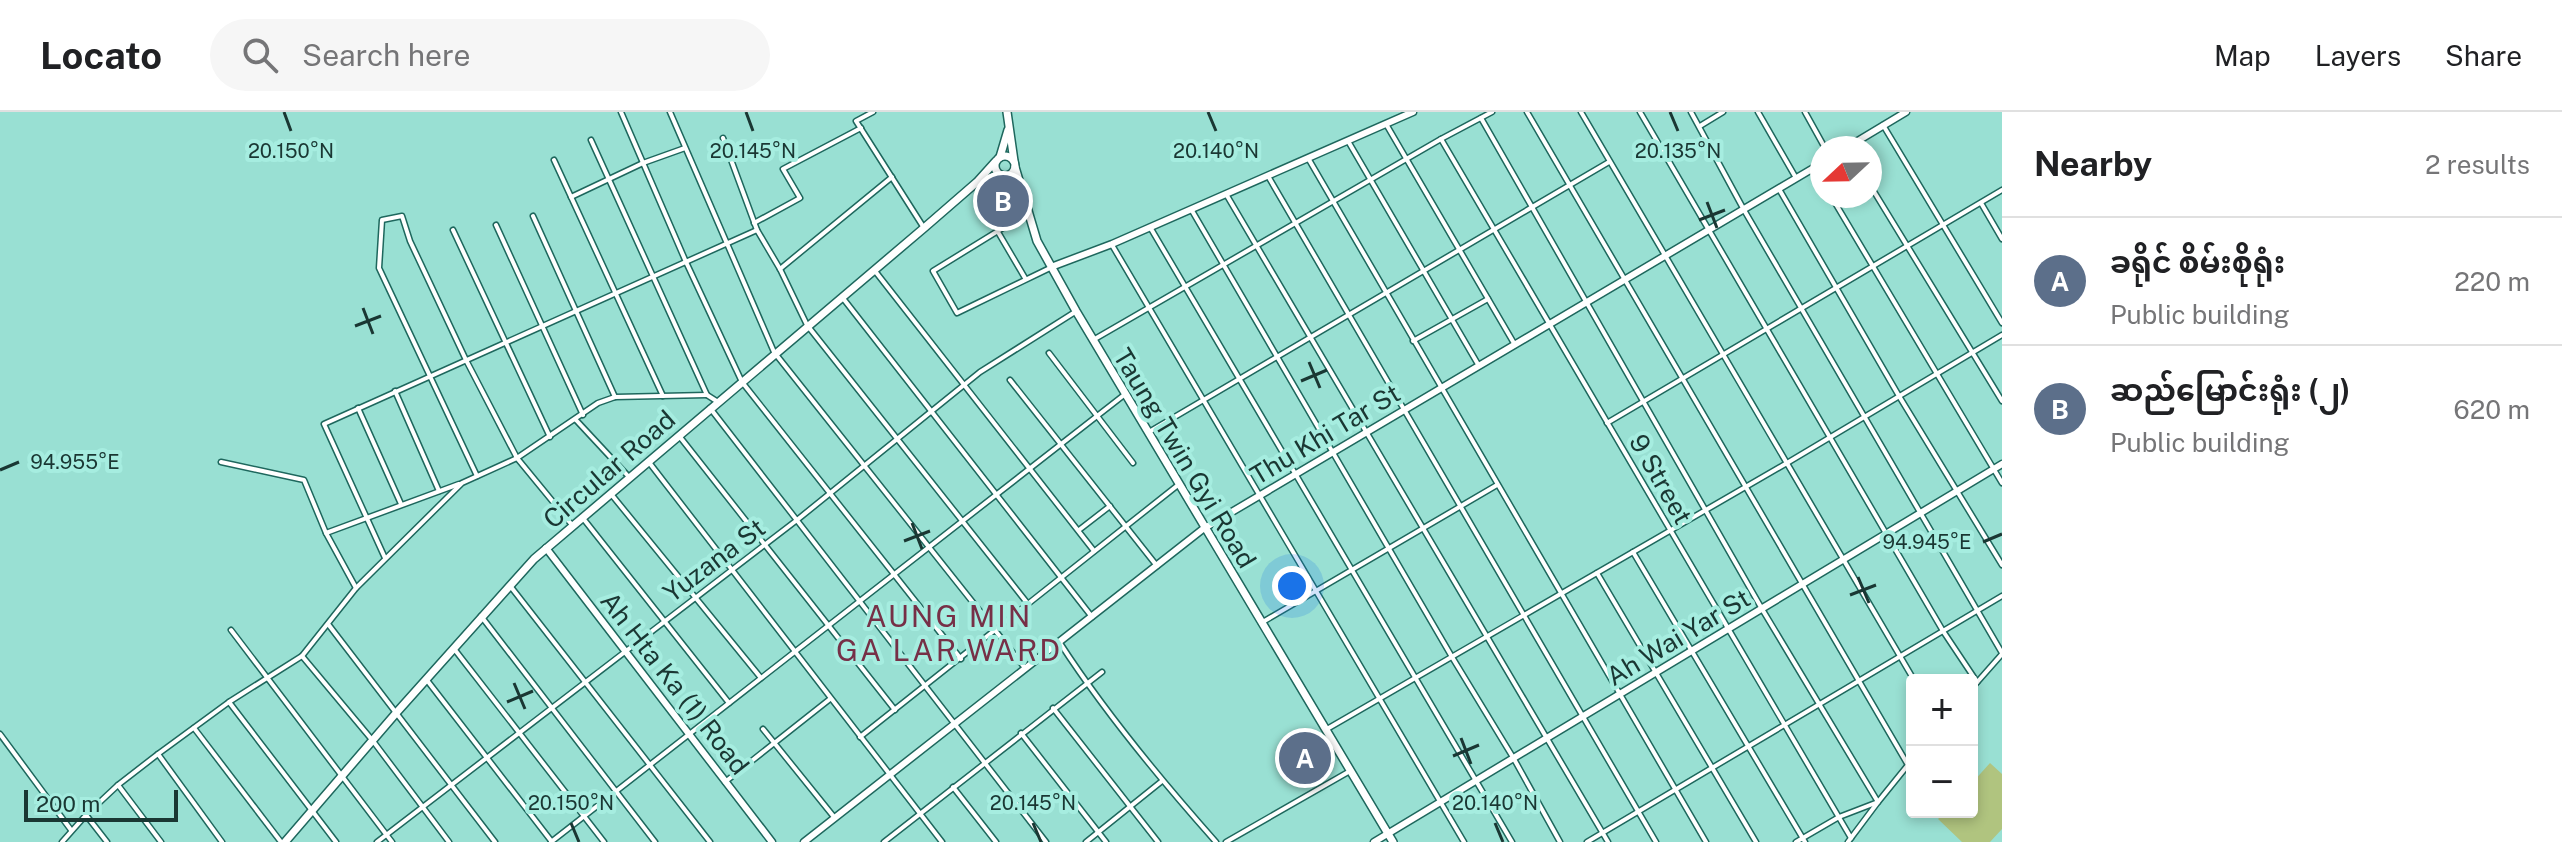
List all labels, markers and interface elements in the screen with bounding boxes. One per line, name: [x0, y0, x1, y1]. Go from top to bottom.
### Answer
search box: [210, 19, 770, 91]
text: Locato: [40, 33, 162, 78]
icon: search: [238, 33, 282, 77]
text: Search here: [302, 37, 470, 73]
text: Map: [2214, 39, 2271, 72]
text: Layers: [2315, 39, 2401, 72]
text: Share: [2445, 39, 2522, 72]
north arrow: [1810, 136, 1882, 208]
text: 20.150°N: [248, 139, 334, 163]
text: 20.145°N: [710, 139, 796, 163]
text: 20.140°N: [1173, 139, 1259, 163]
text: 20.135°N: [1635, 139, 1721, 163]
text: Nearby: [2034, 144, 2152, 184]
text: 2 results: [2425, 149, 2530, 180]
pin: B: [977, 171, 1029, 231]
text: ခရိုင် စိမ်းစိုရုံး: [2110, 244, 2285, 280]
text: A: [2051, 266, 2069, 297]
text: 220 m: [2454, 266, 2530, 297]
text: Public building: [2110, 299, 2290, 330]
street label: Taung Twin Gyi Road: [1107, 343, 1263, 573]
text: ဆည်မြောင်းရုံး (၂): [2110, 372, 2350, 408]
street label: Thu Khi Tar St: [1245, 377, 1405, 491]
text: B: [2051, 394, 2069, 425]
text: 620 m: [2454, 394, 2530, 425]
street label: Circular Road: [537, 404, 681, 534]
text: Public building: [2110, 427, 2290, 458]
street label: 9 Street: [1623, 429, 1699, 529]
text: 94.955°E: [30, 450, 120, 474]
street label: Yuzana St: [657, 512, 771, 608]
text: 94.945°E: [1883, 530, 1971, 554]
your location: [1272, 566, 1312, 606]
street label: Ah Wai Yar St: [1601, 582, 1755, 692]
street label: Ah Hta Ka (1) Road: [594, 586, 756, 780]
district label: AUNG MIN GA LAR WARD: [836, 598, 1062, 668]
map controls: [1906, 674, 1978, 818]
button: +: [1906, 674, 1978, 746]
pin: A: [1279, 728, 1331, 788]
button: −: [1906, 746, 1978, 818]
scale bar: [24, 786, 178, 822]
text: 200 m: [36, 791, 100, 817]
text: 20.150°N: [528, 791, 614, 815]
text: 20.145°N: [990, 791, 1076, 815]
text: 20.140°N: [1452, 791, 1538, 815]

